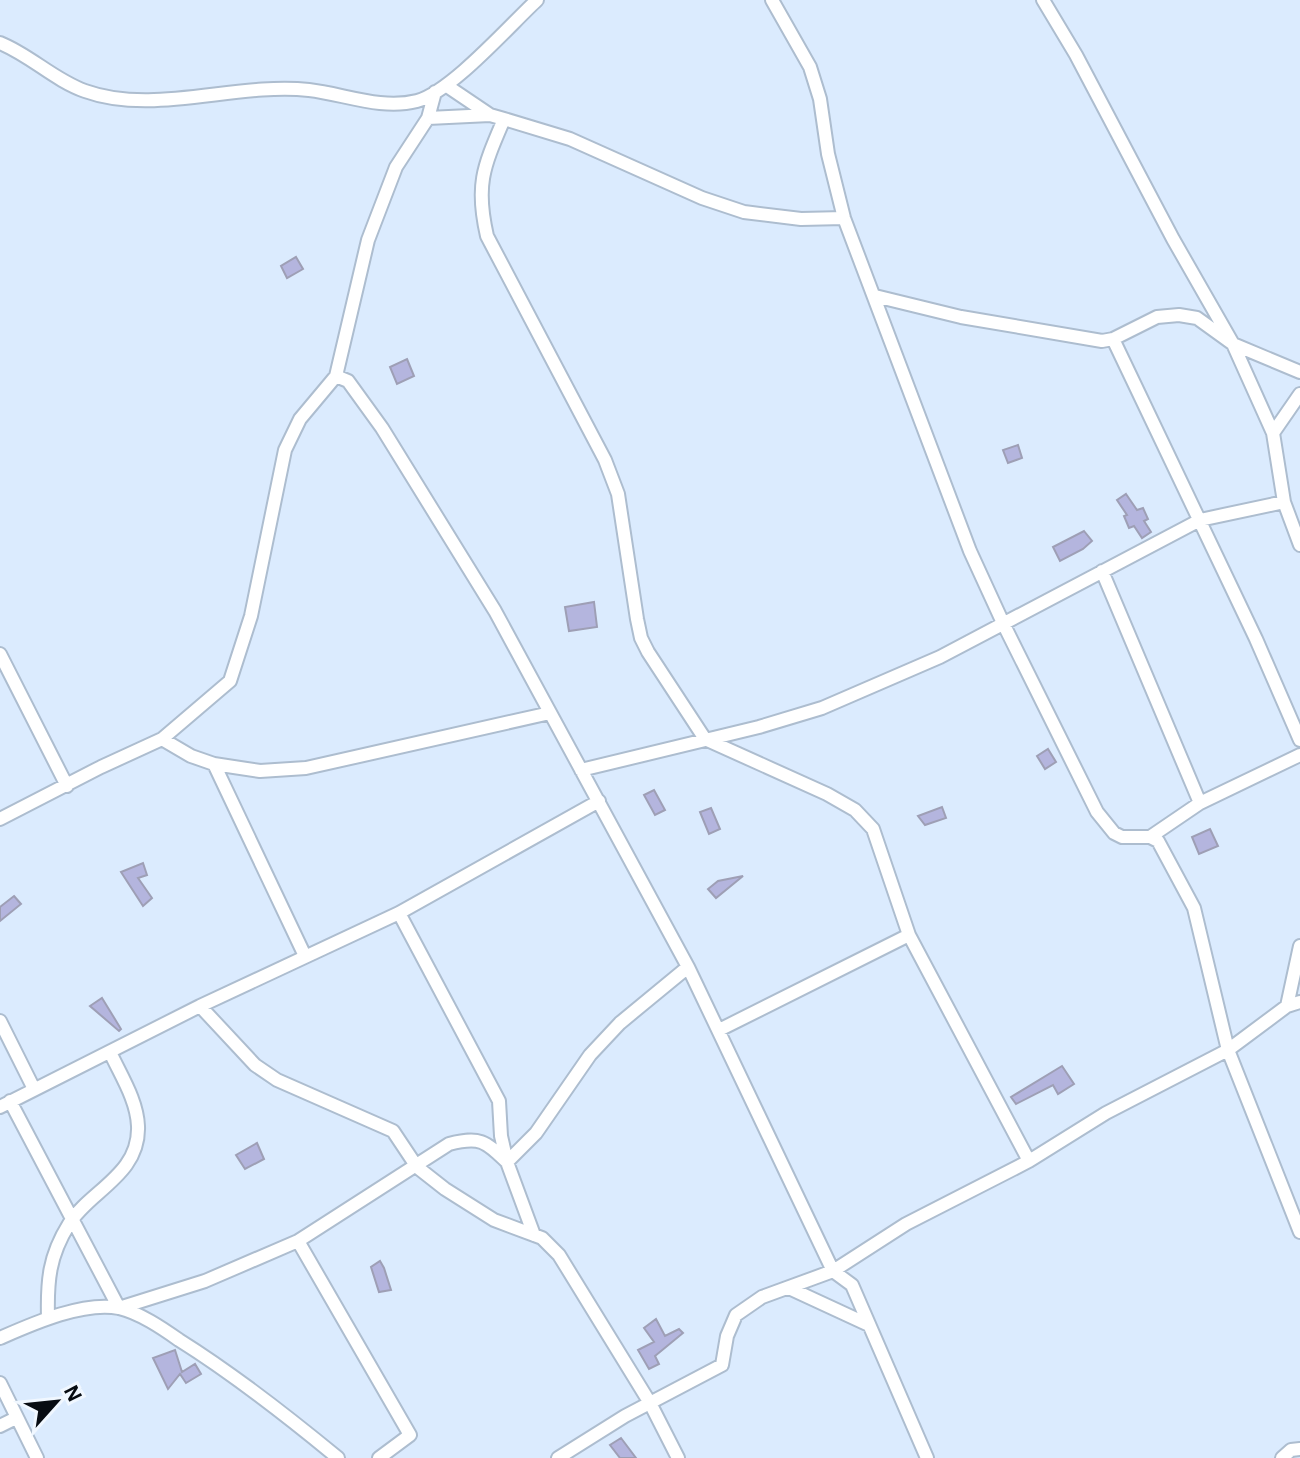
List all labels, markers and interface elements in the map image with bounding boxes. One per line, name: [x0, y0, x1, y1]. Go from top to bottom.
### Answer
north arrow: [16, 1362, 96, 1442]
text: N: [60, 1382, 86, 1405]

